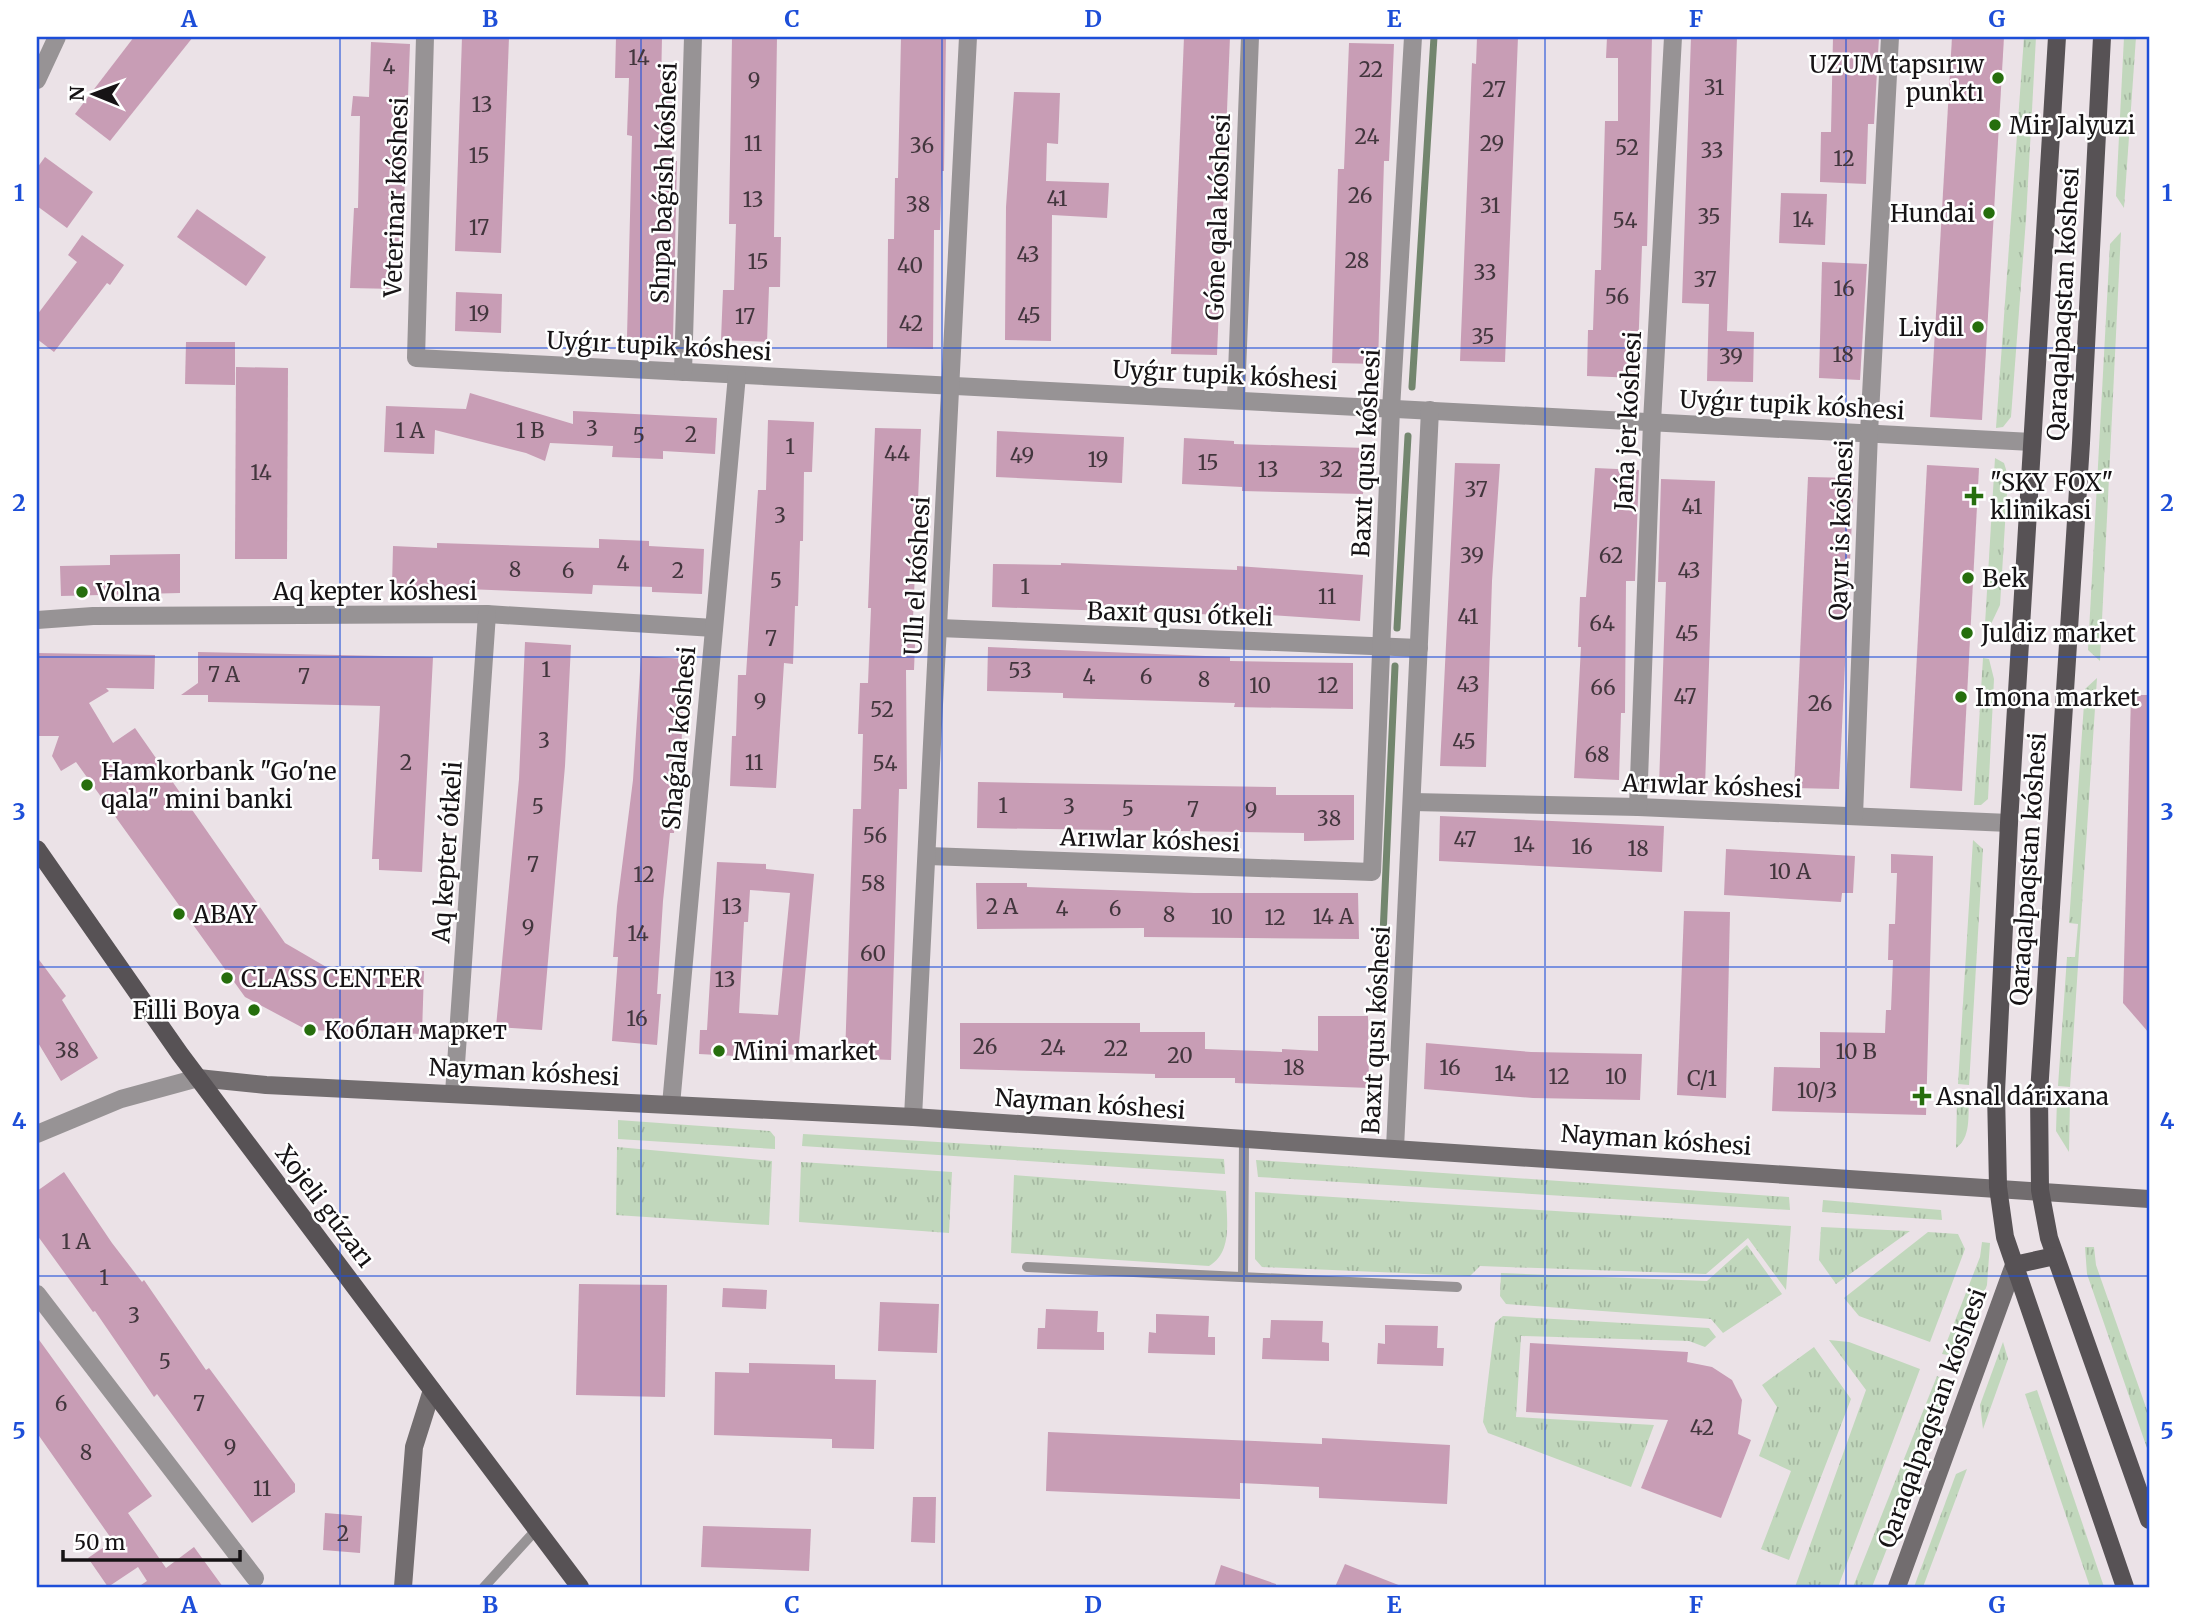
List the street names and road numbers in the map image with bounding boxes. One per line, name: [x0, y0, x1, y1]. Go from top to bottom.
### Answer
street label: Shıpa baǵısh kóshesi: [644, 61, 684, 304]
street label: Veterinar kóshesi: [377, 96, 415, 299]
street label: Góne qala kóshesi: [1199, 113, 1237, 321]
street label: Qaraqalpaqstan kóshesi: [2040, 166, 2086, 442]
street label: Uyǵır tupik kóshesi: [546, 325, 773, 367]
street label: Jańa jer kóshesi: [1608, 330, 1648, 513]
street label: Baxıt qusı kóshesi: [1345, 348, 1387, 558]
street label: Uyǵır tupik kóshesi: [1112, 354, 1339, 396]
street label: Uyǵır tupik kóshesi: [1679, 384, 1906, 426]
street label: Qayır is kóshesi: [1822, 439, 1860, 621]
street label: Ullı el kóshesi: [897, 495, 937, 656]
street label: Aq kepter kóshesi: [272, 576, 477, 607]
street label: Baxıt qusı ótkeli: [1086, 595, 1274, 633]
street label: Shaǵala kóshesi: [656, 645, 702, 831]
street label: Qaraqalpaqstan kóshesi: [2003, 731, 2053, 1007]
street label: Aq kepter ótkeli: [425, 760, 469, 945]
street label: Arıwlar kóshesi: [1620, 767, 1803, 805]
street label: Arıwlar kóshesi: [1058, 821, 1241, 859]
street label: Baxıt qusı kóshesi: [1355, 925, 1397, 1135]
street label: Nayman kóshesi: [428, 1052, 620, 1092]
street label: Nayman kóshesi: [994, 1082, 1187, 1126]
street label: Nayman kóshesi: [1560, 1118, 1753, 1162]
street label: Xojeli gúzarı: [269, 1138, 381, 1274]
street label: Qaraqalpaqstan kóshesi: [1871, 1284, 1993, 1552]

